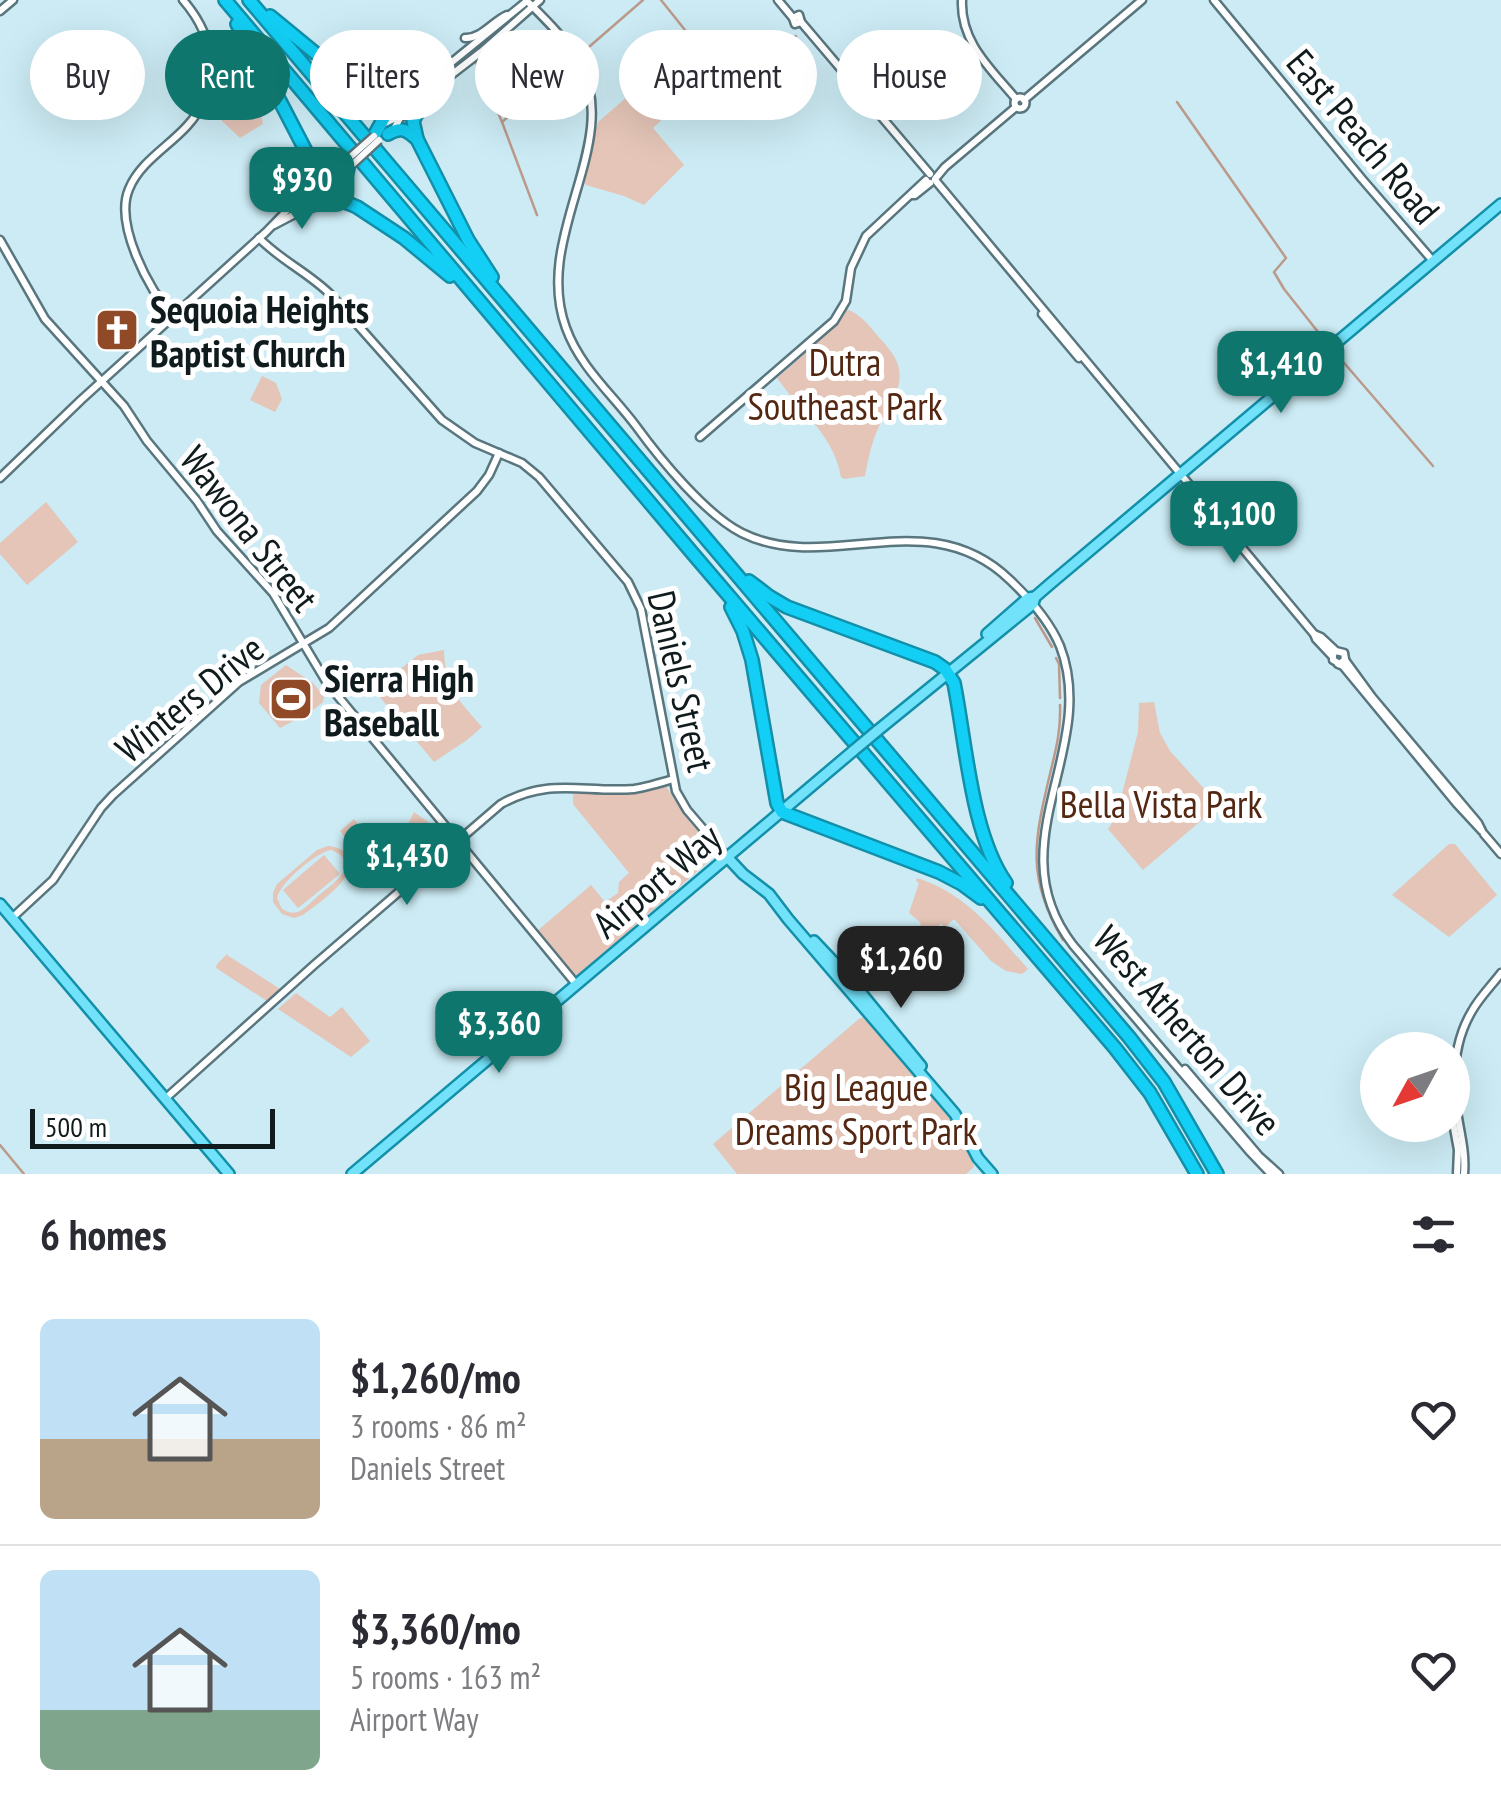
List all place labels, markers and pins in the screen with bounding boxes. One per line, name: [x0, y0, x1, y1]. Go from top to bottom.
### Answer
pin: $930: [243, 147, 361, 232]
place label: Sequoia Heights Baptist Church: [150, 284, 369, 377]
church icon: Sequoia Heights Baptist Church: [94, 307, 140, 353]
pin: $1,410: [1200, 331, 1362, 416]
pin: $1,100: [1153, 481, 1315, 566]
place label: Sierra High Baseball: [324, 653, 474, 746]
sports icon: Sierra High Baseball: [268, 676, 314, 722]
pin: $1,430: [326, 823, 488, 908]
pin: $1,260: [820, 926, 982, 1011]
pin: $3,360: [418, 991, 580, 1076]

